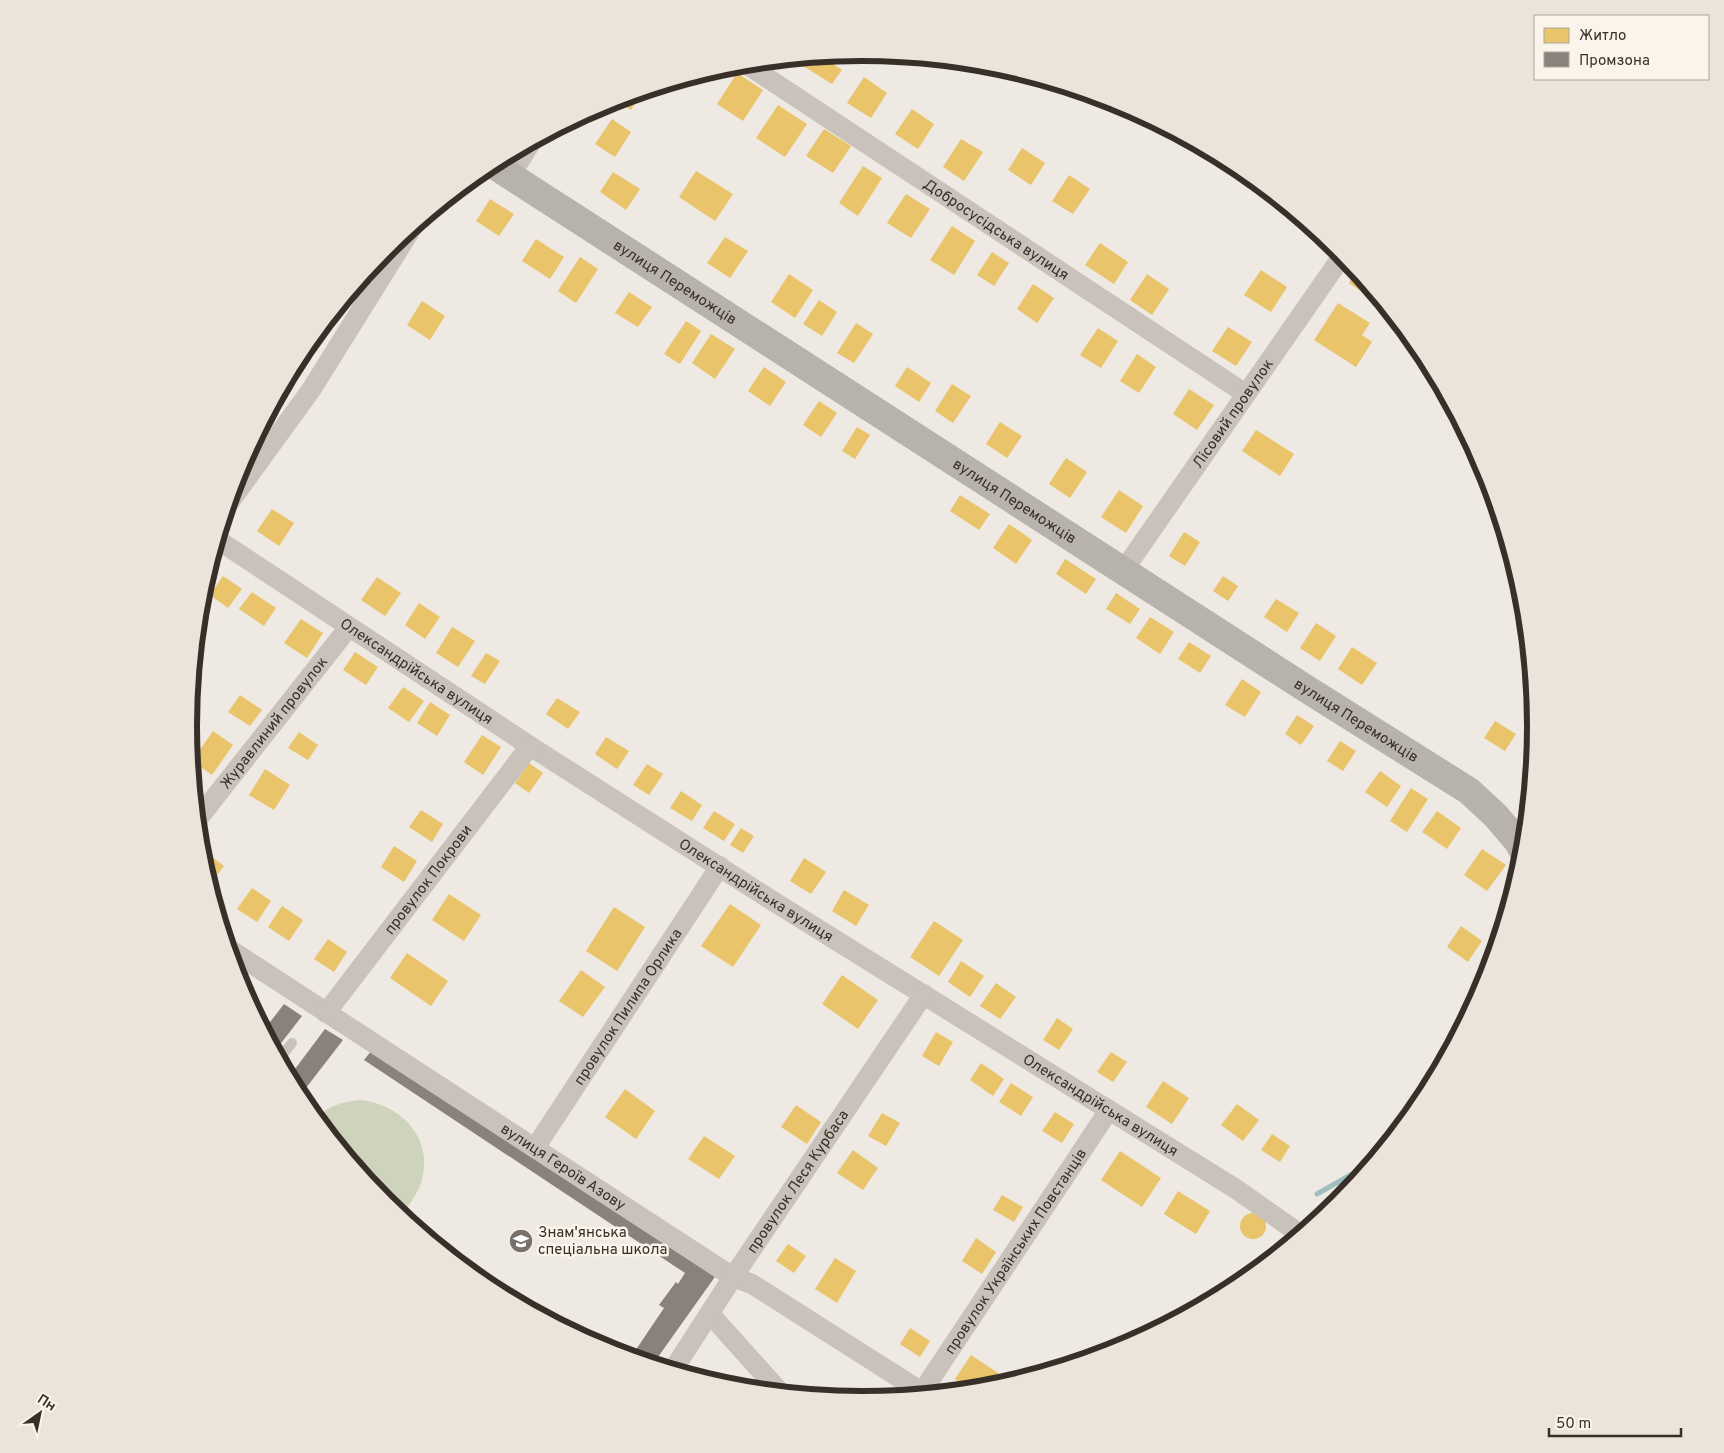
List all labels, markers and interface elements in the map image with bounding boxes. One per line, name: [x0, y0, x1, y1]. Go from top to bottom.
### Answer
legend: [1534, 15, 1709, 80]
text: Житло: [1579, 27, 1626, 46]
text: Промзона: [1579, 52, 1650, 71]
street label: Добросусідська вулиця: [919, 176, 1072, 285]
street label: вулиця Переможців: [609, 237, 740, 330]
street label: Лісовий провулок: [1189, 356, 1279, 473]
street label: вулиця Переможців: [949, 455, 1079, 549]
street label: Олександрійська вулиця: [336, 615, 496, 730]
street label: Журавлиний провулок: [217, 654, 333, 794]
street label: вулиця Переможців: [1290, 675, 1421, 768]
street label: провулок Покрови: [381, 822, 477, 939]
street label: Олександрійська вулиця: [674, 835, 836, 947]
street label: провулок Пилипа Орлика: [571, 926, 687, 1089]
street label: Олександрійська вулиця: [1019, 1051, 1181, 1162]
street label: провулок Леся Курбаса: [744, 1107, 854, 1258]
street label: вулиця Героїв Азову: [496, 1120, 629, 1216]
street label: провулок Українських Повстанців: [941, 1145, 1092, 1359]
place label: Знам'янська спеціальна школа: [538, 1224, 667, 1260]
school or university icon: Знам'янська спеціальна школа: [508, 1228, 534, 1254]
north arrow: [15, 1388, 65, 1438]
text: Пн: [34, 1391, 59, 1416]
scale bar: [1549, 1406, 1682, 1438]
text: 50 m: [1556, 1415, 1591, 1434]

